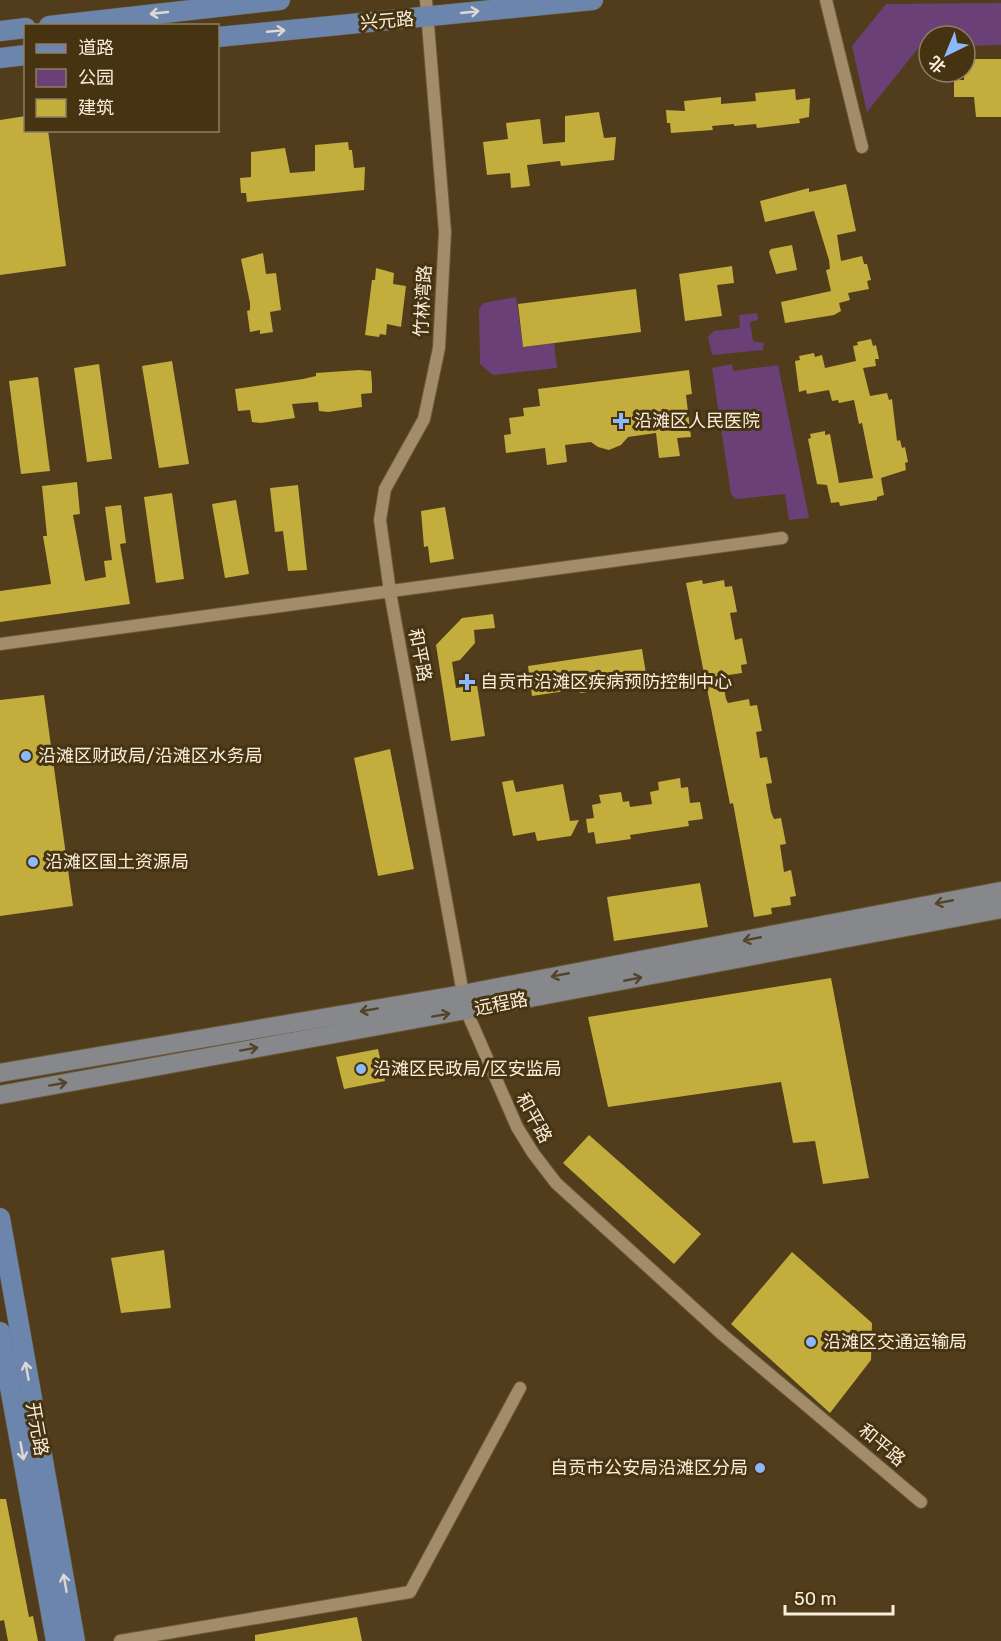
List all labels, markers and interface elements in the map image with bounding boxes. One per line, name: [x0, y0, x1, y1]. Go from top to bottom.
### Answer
one-way arrow: [459, 6, 479, 17]
one-way arrow: [149, 8, 169, 19]
street label: 兴元路: [359, 8, 415, 34]
legend: [24, 24, 219, 132]
north arrow: [917, 24, 977, 84]
one-way arrow: [265, 25, 285, 36]
text: 道路: [78, 37, 114, 59]
text: 北: [925, 52, 949, 77]
text: 公园: [78, 67, 114, 89]
text: 建筑: [78, 97, 114, 119]
street label: 竹林湾路: [410, 264, 436, 338]
place label: 沿滩区人民医院: [634, 410, 760, 432]
marker: 沿滩区人民医院: [612, 412, 630, 430]
street label: 和平路: [404, 626, 436, 684]
place label: 自贡市沿滩区疾病预防控制中心: [480, 671, 732, 693]
marker: 自贡市沿滩区疾病预防控制中心: [458, 673, 476, 691]
place label: 沿滩区财政局/沿滩区水务局: [38, 745, 263, 767]
marker: 沿滩区财政局/沿滩区水务局: [19, 749, 33, 763]
place label: 沿滩区国土资源局: [45, 851, 189, 873]
marker: 沿滩区国土资源局: [26, 855, 40, 869]
one-way arrow: [934, 897, 954, 908]
one-way arrow: [743, 934, 762, 945]
one-way arrow: [551, 970, 571, 981]
one-way arrow: [623, 973, 642, 984]
street label: 远程路: [472, 988, 530, 1020]
one-way arrow: [359, 1005, 379, 1016]
one-way arrow: [431, 1009, 451, 1020]
one-way arrow: [239, 1044, 259, 1055]
place label: 沿滩区民政局/区安监局: [373, 1058, 562, 1080]
marker: 沿滩区民政局/区安监局: [354, 1062, 368, 1076]
one-way arrow: [47, 1078, 67, 1089]
street label: 和平路: [511, 1089, 557, 1147]
place label: 沿滩区交通运输局: [823, 1331, 967, 1353]
marker: 沿滩区交通运输局: [804, 1335, 818, 1349]
one-way arrow: [21, 1361, 32, 1381]
street label: 开元路: [21, 1401, 53, 1457]
street label: 和平路: [854, 1419, 910, 1471]
one-way arrow: [17, 1441, 28, 1460]
place label: 自贡市公安局沿滩区分局: [550, 1457, 748, 1479]
marker: 自贡市公安局沿滩区分局: [753, 1461, 767, 1475]
one-way arrow: [59, 1574, 70, 1594]
scale bar: [785, 1578, 893, 1616]
text: 50 m: [794, 1588, 837, 1610]

